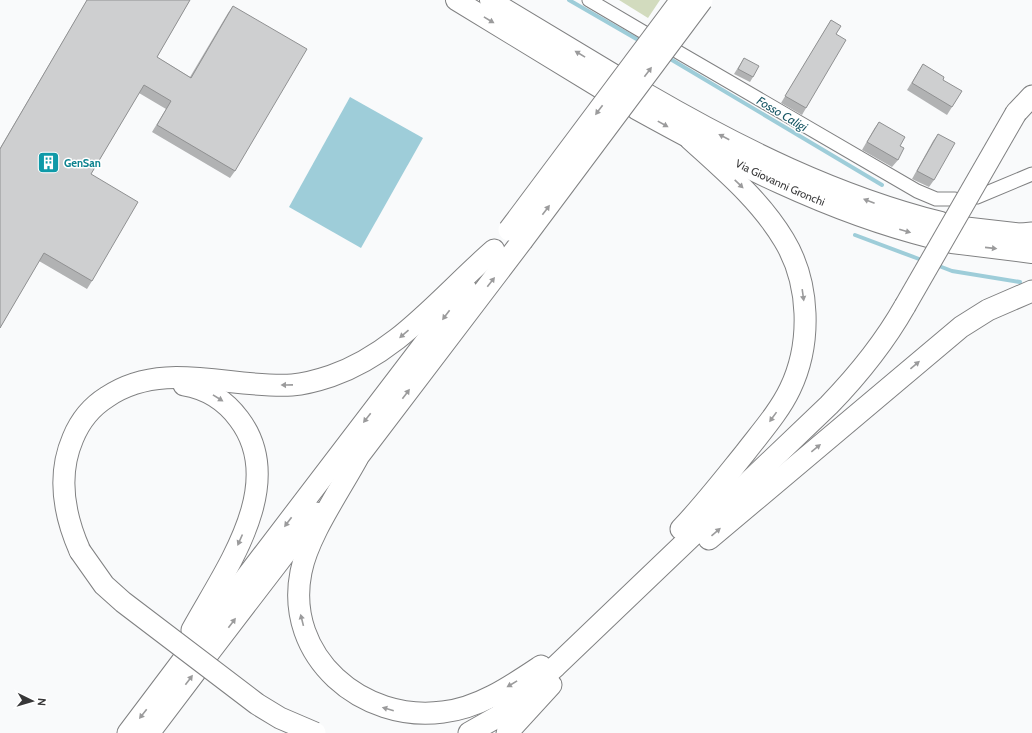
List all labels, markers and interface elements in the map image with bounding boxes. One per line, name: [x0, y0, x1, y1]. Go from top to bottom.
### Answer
one-way arrow: [483, 17, 495, 24]
one-way arrow: [574, 50, 586, 57]
one-way arrow: [644, 67, 653, 78]
water label: Fosso Caligi: [754, 93, 811, 135]
one-way arrow: [595, 104, 604, 115]
one-way arrow: [657, 121, 669, 127]
one-way arrow: [719, 134, 730, 140]
building icon: GenSan: [36, 150, 62, 176]
place label: GenSan: [64, 156, 101, 170]
street label: Via Giovanni Gronchi: [733, 156, 827, 209]
one-way arrow: [734, 180, 744, 189]
one-way arrow: [862, 197, 874, 203]
one-way arrow: [541, 205, 550, 216]
one-way arrow: [900, 228, 912, 234]
one-way arrow: [985, 245, 997, 252]
one-way arrow: [487, 277, 495, 288]
one-way arrow: [800, 289, 806, 301]
one-way arrow: [442, 310, 450, 321]
one-way arrow: [399, 329, 409, 338]
one-way arrow: [910, 360, 921, 369]
one-way arrow: [281, 382, 293, 389]
one-way arrow: [402, 389, 410, 399]
one-way arrow: [213, 394, 223, 402]
one-way arrow: [768, 412, 777, 423]
one-way arrow: [363, 413, 371, 424]
one-way arrow: [810, 444, 821, 453]
one-way arrow: [284, 516, 292, 527]
one-way arrow: [711, 528, 722, 537]
one-way arrow: [237, 534, 243, 545]
one-way arrow: [299, 614, 305, 626]
one-way arrow: [228, 617, 236, 628]
one-way arrow: [185, 674, 194, 685]
north arrow: [12, 681, 52, 721]
one-way arrow: [506, 681, 518, 688]
text: N: [35, 697, 49, 706]
one-way arrow: [382, 705, 395, 711]
one-way arrow: [138, 708, 147, 719]

